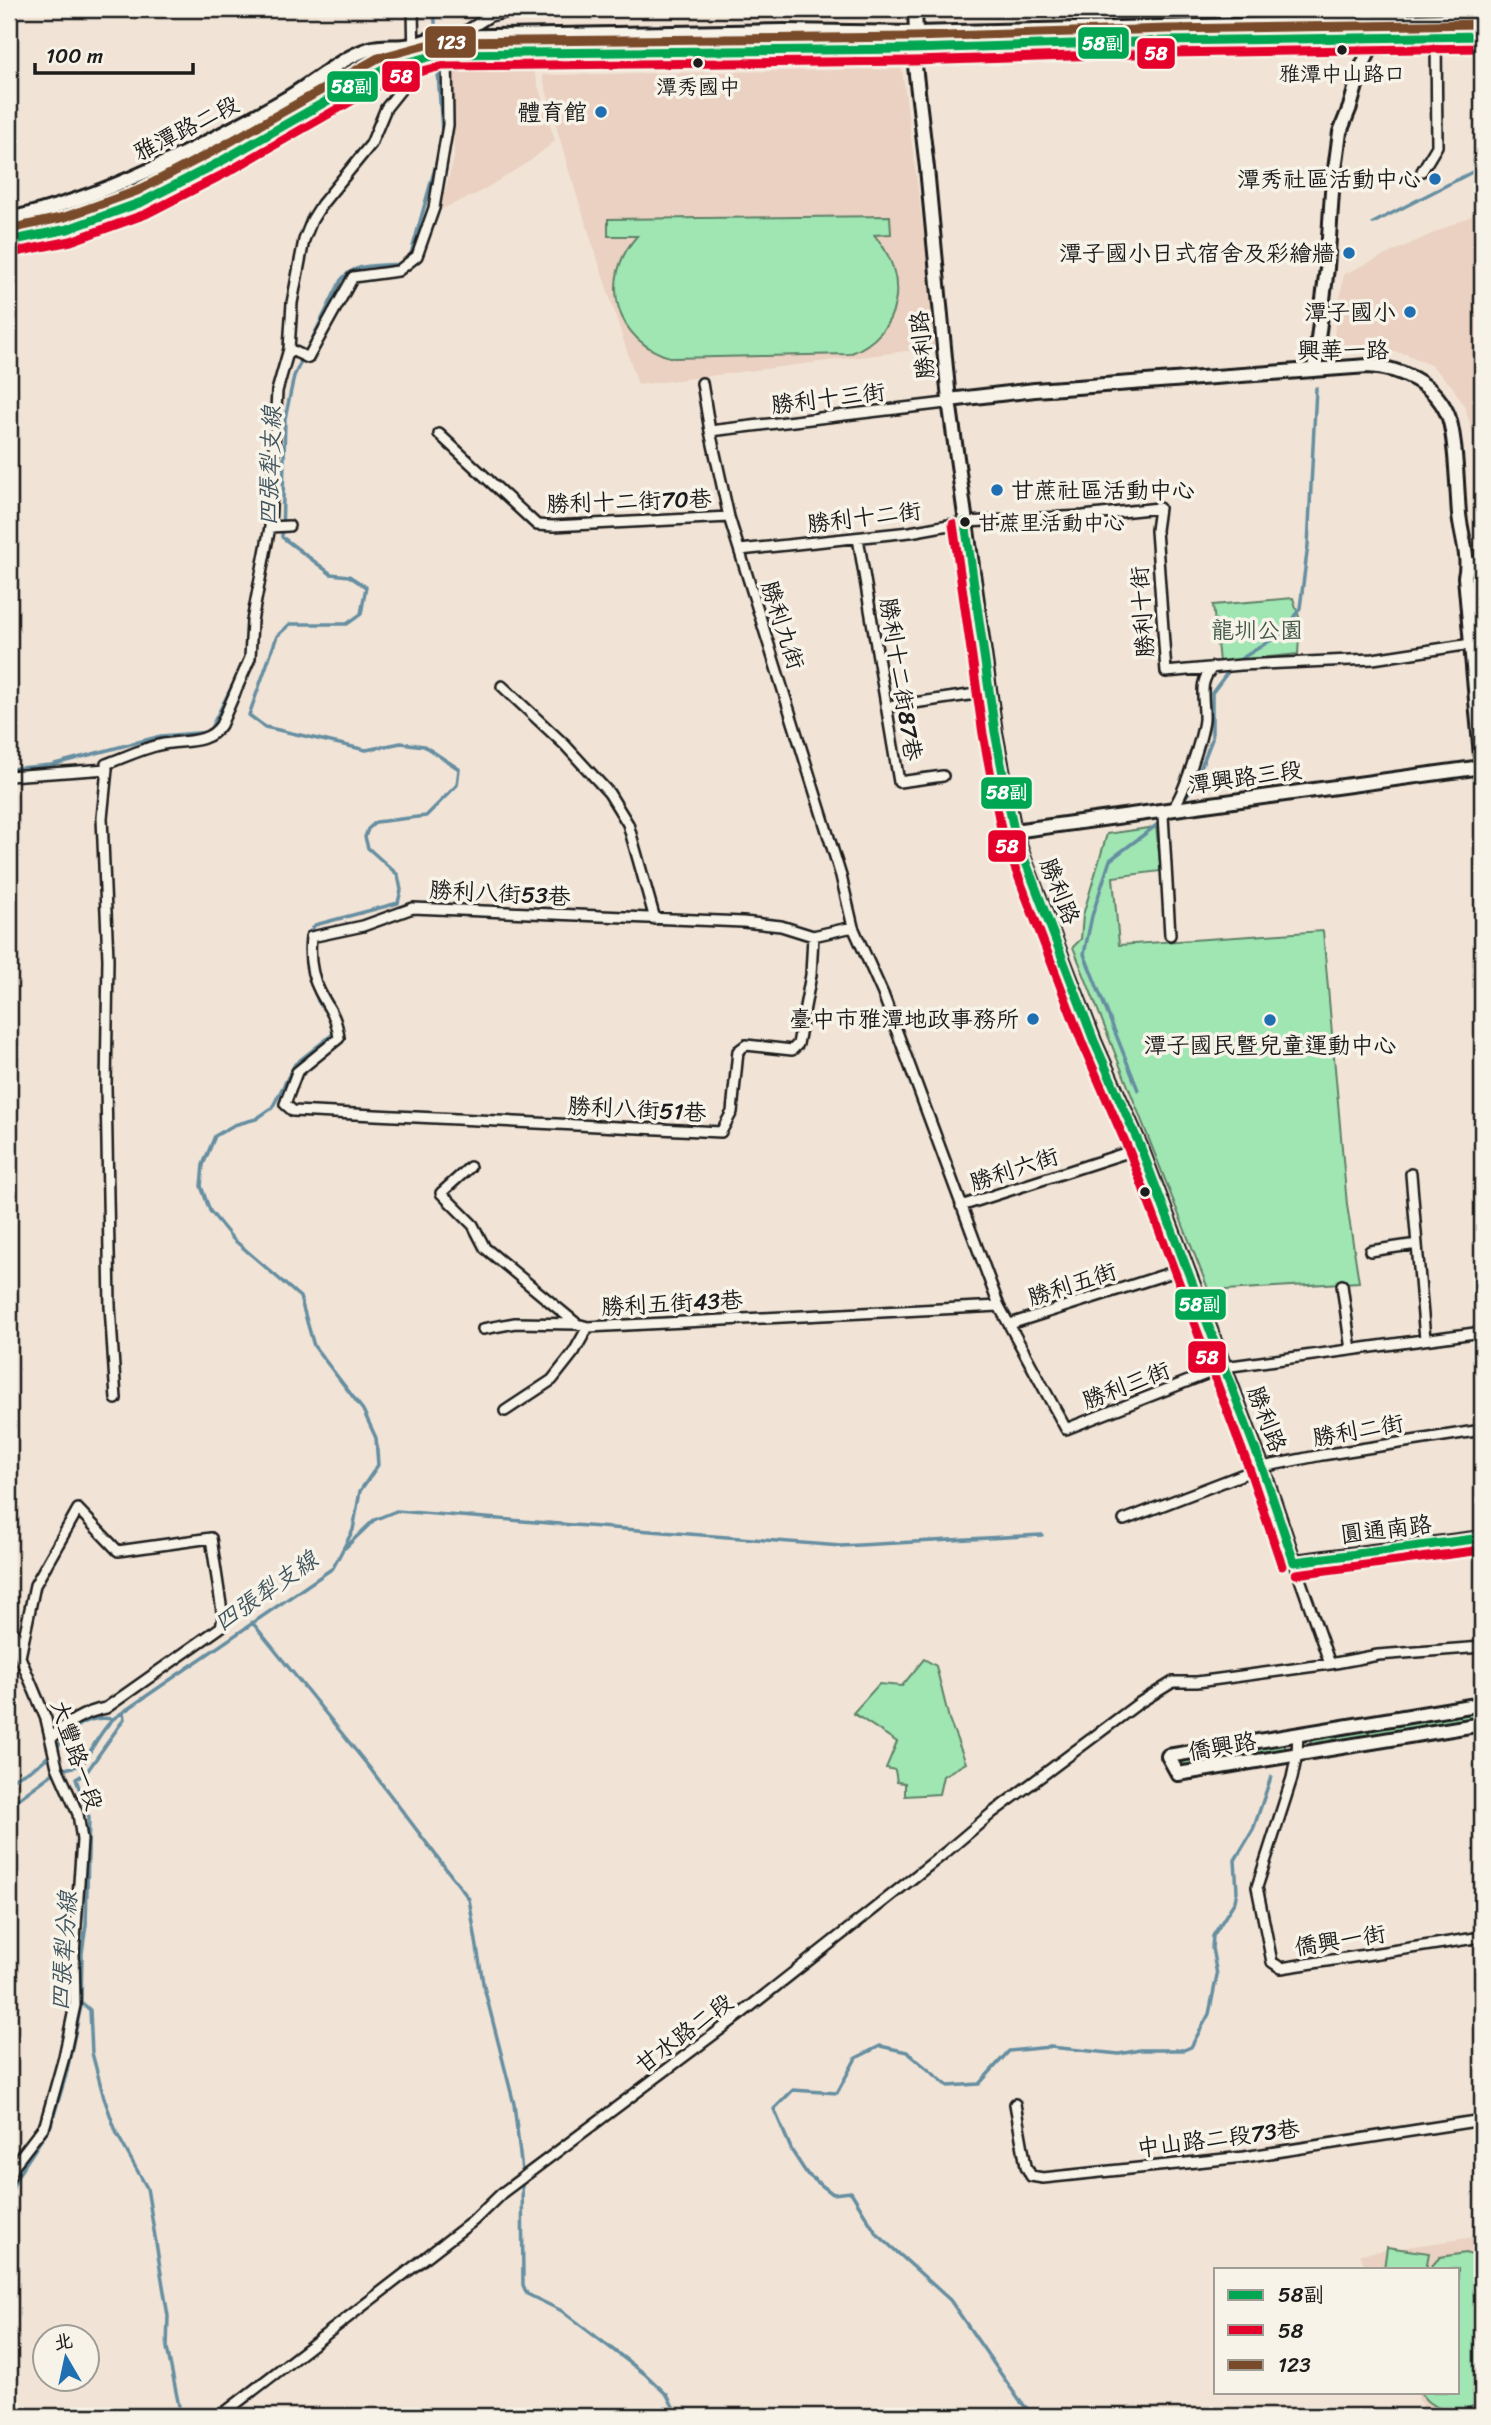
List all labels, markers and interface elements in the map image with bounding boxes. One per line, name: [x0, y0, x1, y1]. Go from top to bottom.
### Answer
line badge: 123: [424, 25, 477, 59]
text: 123: [436, 26, 466, 59]
line badge: 58副: [1077, 26, 1130, 60]
text: 58副: [1082, 27, 1124, 60]
scale bar: [35, 32, 192, 76]
text: 100 m: [46, 37, 103, 75]
line badge: 58: [1136, 37, 1176, 70]
text: 58: [1144, 37, 1168, 70]
marker: 雅潭中山路口: [1335, 43, 1349, 57]
place label: 雅潭中山路口: [1279, 55, 1405, 93]
marker: 潭秀國中: [691, 56, 705, 70]
line badge: 58: [381, 60, 421, 93]
text: 58: [389, 60, 413, 93]
place label: 潭秀國中: [656, 68, 740, 106]
line badge: 58副: [326, 70, 379, 103]
text: 58副: [331, 70, 373, 103]
street label: 雅潭路二段: [126, 84, 247, 173]
place label: 體育館: [518, 92, 587, 133]
marker: 體育館: [593, 104, 609, 120]
place label: 潭秀社區活動中心: [1237, 159, 1421, 200]
marker: 潭秀社區活動中心: [1427, 171, 1443, 187]
place label: 潭子國小日式宿舍及彩繪牆: [1059, 233, 1335, 274]
marker: 潭子國小日式宿舍及彩繪牆: [1341, 245, 1357, 261]
place label: 潭子國小: [1304, 292, 1396, 333]
marker: 潭子國小: [1402, 304, 1418, 320]
street label: 勝利路: [899, 308, 946, 381]
street label: 興華一路: [1297, 330, 1389, 371]
street label: 勝利十三街: [768, 371, 888, 426]
water label: 四張犁支線: [247, 403, 293, 527]
place label: 甘蔗社區活動中心: [1011, 470, 1195, 511]
street label: 勝利十二街70巷: [546, 478, 714, 525]
marker: 甘蔗社區活動中心: [989, 482, 1005, 498]
street label: 勝利十二街: [804, 490, 924, 545]
place label: 甘蔗里活動中心: [978, 504, 1125, 542]
marker: 甘蔗里活動中心: [958, 515, 972, 529]
street label: 勝利十街: [1119, 565, 1166, 659]
street label: 勝利九街: [749, 575, 816, 675]
street label: 勝利十二街87巷: [867, 594, 934, 765]
park label: 龍圳公園: [1211, 610, 1303, 651]
street label: 潭興路三段: [1185, 749, 1305, 806]
line badge: 58副: [980, 776, 1033, 810]
text: 58副: [986, 776, 1028, 809]
line badge: 58: [987, 829, 1027, 863]
text: 58: [995, 830, 1019, 863]
street label: 勝利路: [1028, 852, 1091, 931]
street label: 勝利八街53巷: [428, 869, 573, 918]
place label: 臺中市雅潭地政事務所: [789, 999, 1019, 1040]
marker: 臺中市雅潭地政事務所: [1025, 1011, 1041, 1027]
marker: 潭子國民暨兒童運動中心: [1262, 1012, 1278, 1028]
place label: 潭子國民暨兒童運動中心: [1144, 1025, 1397, 1066]
street label: 勝利八街51巷: [567, 1085, 708, 1134]
street label: 勝利六街: [964, 1136, 1064, 1203]
unlabelled marker: [1138, 1185, 1152, 1199]
street label: 勝利五街: [1022, 1251, 1122, 1318]
street label: 勝利五街43巷: [600, 1279, 745, 1328]
line badge: 58副: [1174, 1288, 1227, 1321]
text: 58副: [1179, 1288, 1221, 1321]
line badge: 58: [1187, 1340, 1227, 1374]
text: 58: [1195, 1341, 1219, 1374]
street label: 勝利三街: [1076, 1350, 1176, 1421]
street label: 勝利路: [1235, 1380, 1298, 1459]
street label: 勝利二街: [1309, 1402, 1407, 1459]
street label: 圓通南路: [1338, 1504, 1434, 1555]
water label: 四張犁支線: [205, 1538, 329, 1643]
street label: 大豐路一段: [38, 1694, 115, 1816]
street label: 僑興路: [1185, 1720, 1260, 1773]
water label: 四張犁分線: [39, 1888, 89, 2012]
street label: 僑興一街: [1291, 1913, 1389, 1968]
street label: 甘水路二段: [626, 1982, 743, 2084]
street label: 中山路二段73巷: [1134, 2108, 1303, 2169]
legend: [1214, 2268, 1460, 2394]
text: 58副: [1278, 2276, 1325, 2314]
text: 58: [1278, 2312, 1304, 2350]
north arrow: [32, 2324, 102, 2394]
text: 北: [51, 2324, 75, 2359]
text: 123: [1278, 2346, 1311, 2384]

